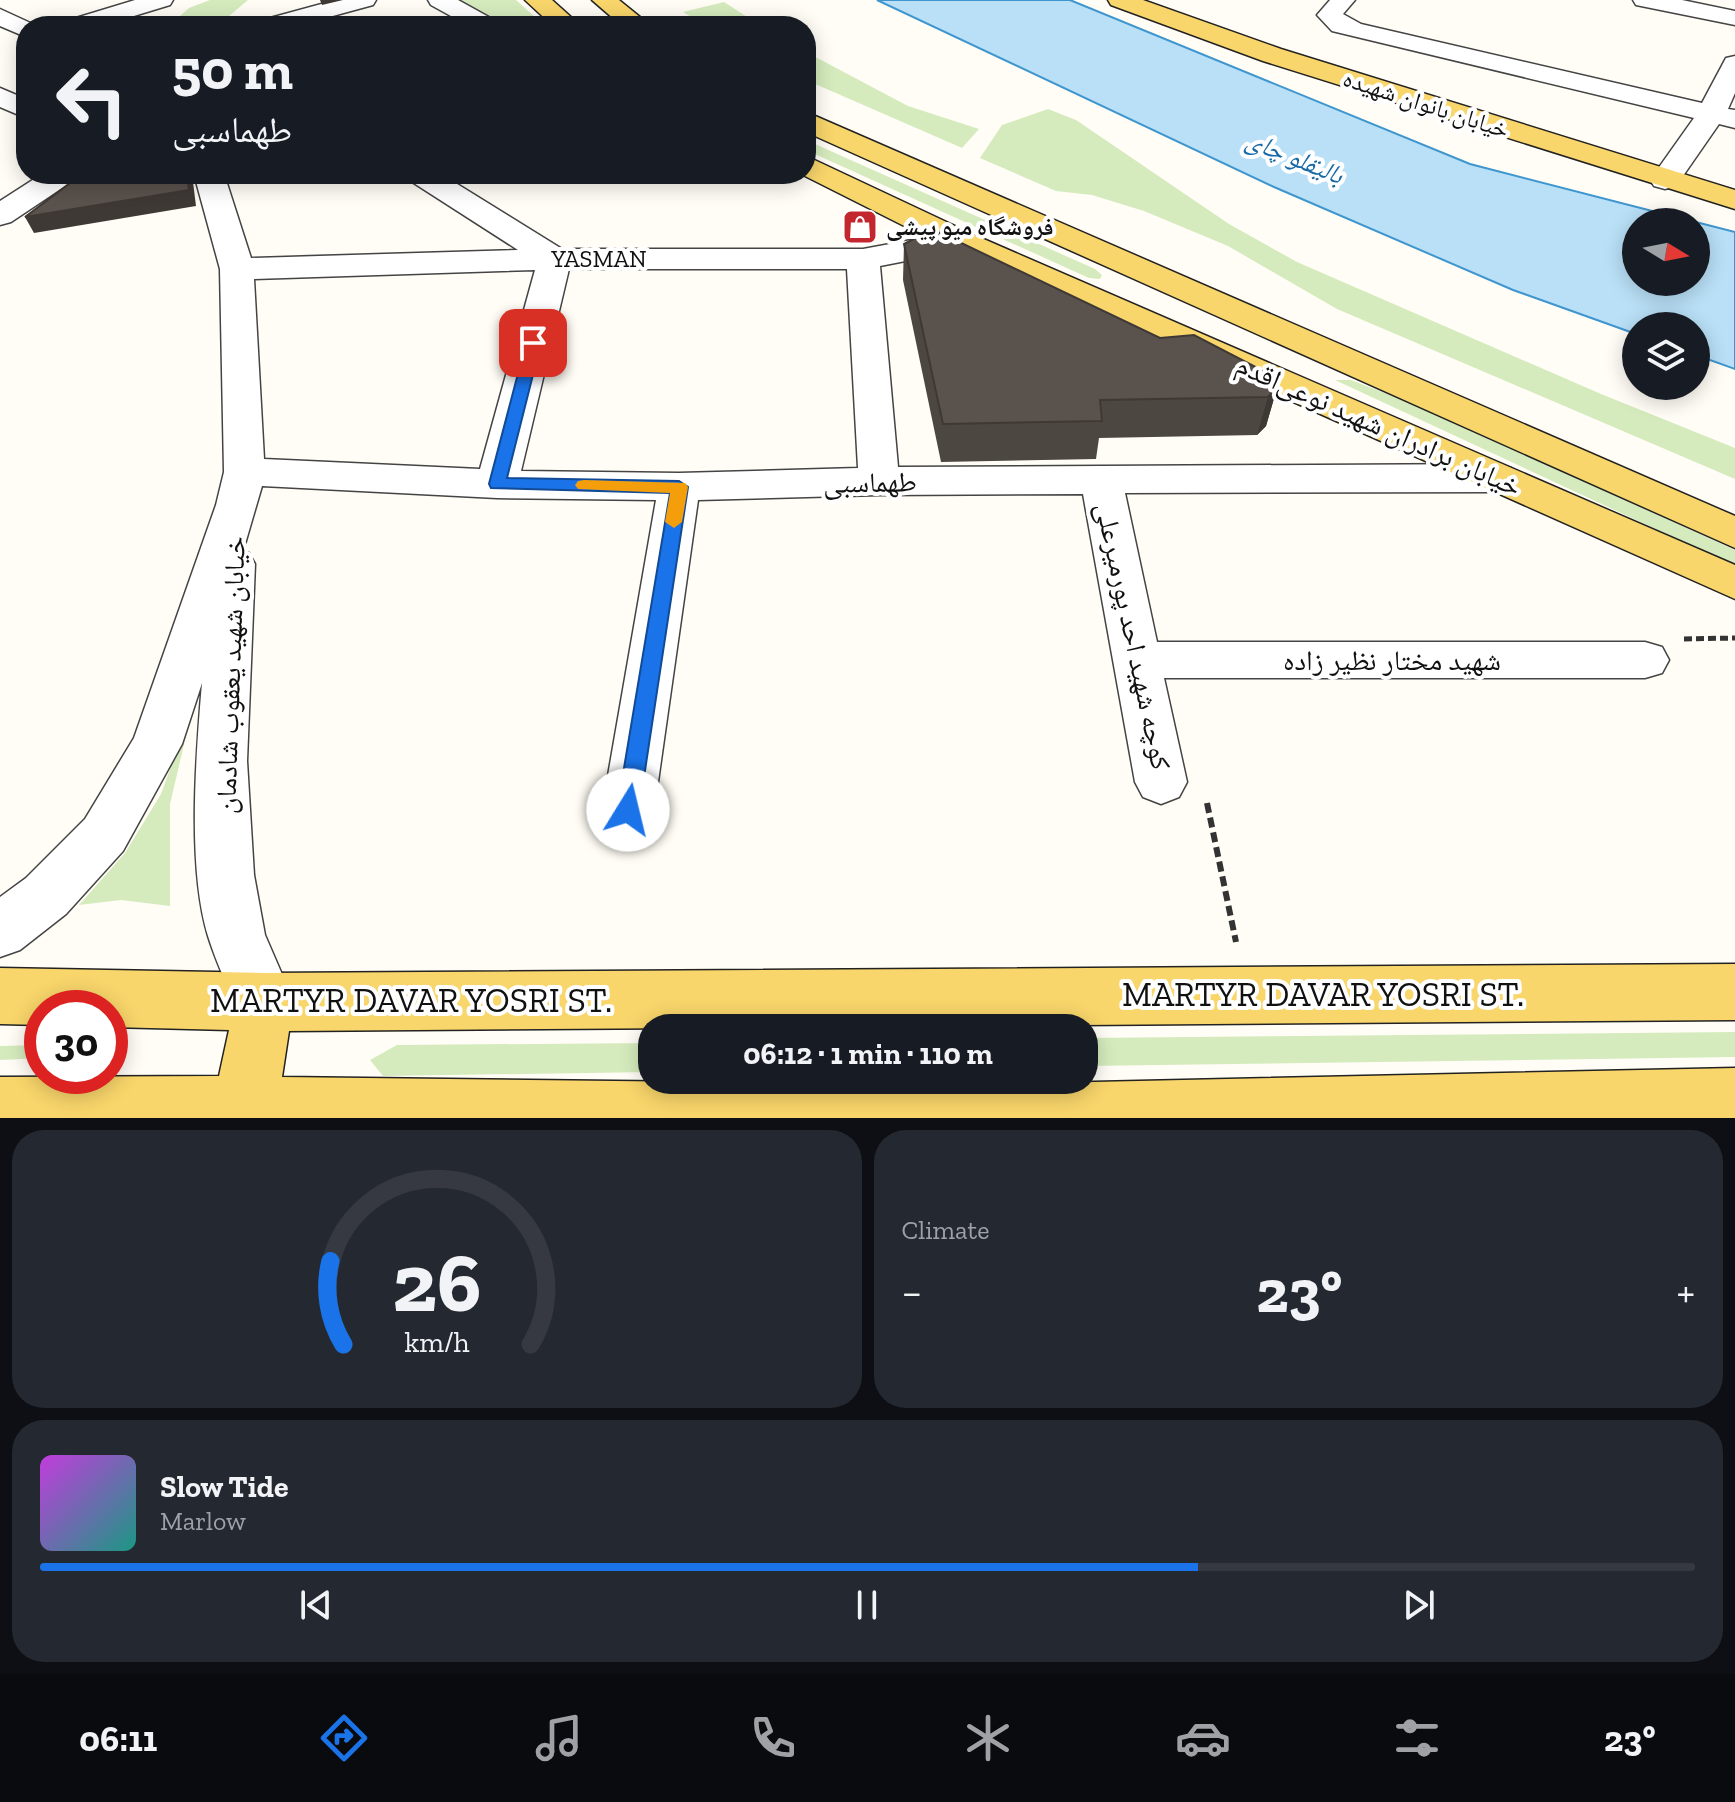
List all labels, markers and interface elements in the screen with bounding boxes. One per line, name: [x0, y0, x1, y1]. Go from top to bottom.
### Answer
text: 50 m: [172, 36, 293, 103]
icon: left: [40, 48, 144, 152]
street label: خیابان بانوان شهیده: [1340, 63, 1513, 144]
text: طهماسبی: [172, 108, 292, 151]
water label: بالیقلو چای: [1242, 123, 1349, 191]
shop icon: فروشگاه میو پیشی: [841, 208, 879, 246]
north arrow: [1622, 208, 1710, 296]
map controls: [1622, 208, 1710, 400]
place label: فروشگاه میو پیشی: [886, 212, 1054, 241]
street label: YASMAN: [550, 244, 647, 273]
pin: [499, 309, 567, 377]
button: layers: [1622, 312, 1710, 400]
icon: arrive: [511, 321, 555, 365]
street label: خیابان برادران شهید نوعی‌اقدم: [1230, 348, 1526, 505]
street label: طهماسبی: [823, 465, 917, 501]
street label: کوچه شهید احد پورمیرعلی: [1088, 499, 1178, 773]
street label: خیابان شهید یعقوب شادمان: [209, 536, 252, 814]
street label: شهید مختار نظیر زاده: [1283, 644, 1501, 677]
position arrow: [586, 768, 670, 852]
street label: MARTYR DAVAR YOSRI ST.: [1122, 974, 1524, 1015]
street label: MARTYR DAVAR YOSRI ST.: [210, 980, 612, 1021]
speed limit sign: 30: [24, 990, 128, 1094]
text: 06:12 · 1 min · 110 m: [743, 1036, 993, 1072]
text: Climate: [902, 1214, 989, 1246]
text: 26: [392, 1232, 481, 1332]
text: 23°: [1256, 1255, 1342, 1327]
text: −: [902, 1265, 922, 1318]
text: +: [1676, 1265, 1695, 1318]
text: km/h: [404, 1325, 469, 1359]
text: Slow Tide: [160, 1469, 288, 1505]
text: Marlow: [160, 1505, 246, 1537]
icon: previous: [294, 1583, 338, 1627]
icon: pause: [845, 1583, 889, 1627]
icon: next: [1397, 1583, 1441, 1627]
icon: directions: [316, 1710, 372, 1766]
icon: music: [531, 1710, 587, 1766]
icon: phone: [745, 1710, 801, 1766]
icon: climate: [960, 1710, 1016, 1766]
icon: car: [1175, 1710, 1231, 1766]
icon: filters: [1389, 1710, 1445, 1766]
text: 06:11: [79, 1717, 157, 1760]
text: 23°: [1604, 1717, 1656, 1760]

